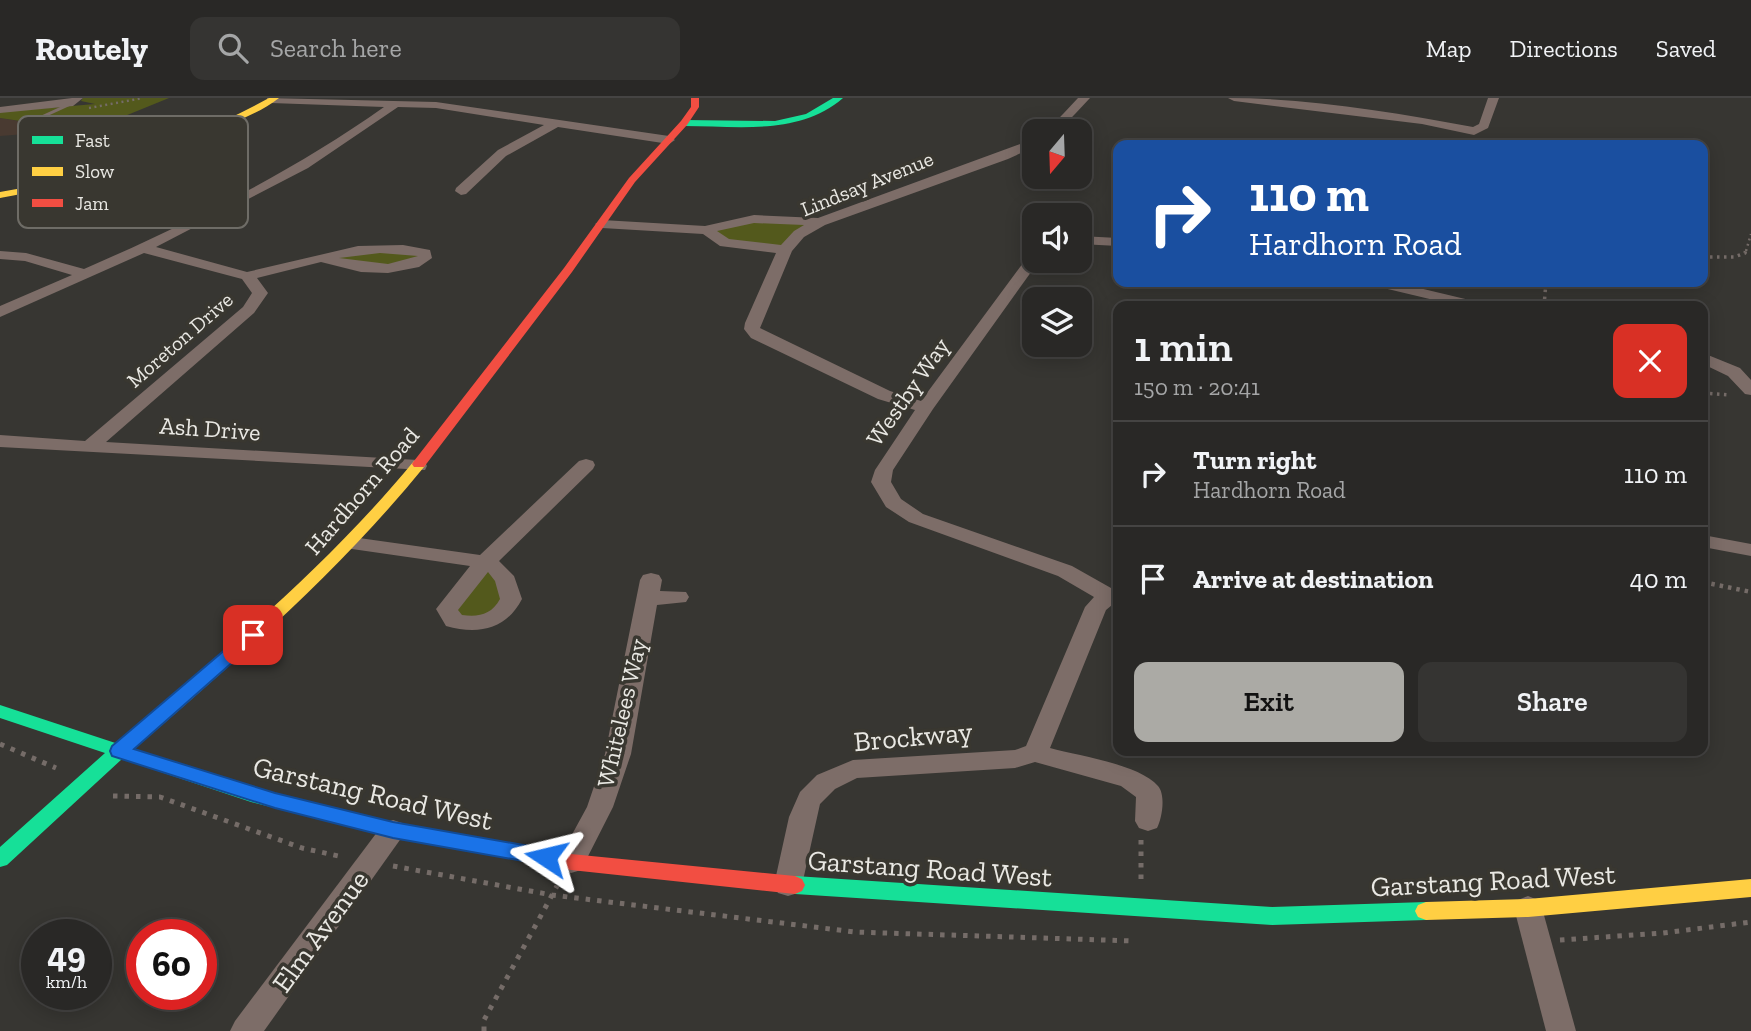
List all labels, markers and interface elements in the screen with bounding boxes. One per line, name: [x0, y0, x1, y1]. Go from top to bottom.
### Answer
search box: [190, 17, 680, 80]
text: Routely: [35, 29, 148, 68]
icon: search: [214, 29, 252, 67]
text: Search here: [270, 32, 402, 64]
text: Map: [1426, 34, 1472, 63]
text: Directions: [1510, 34, 1618, 63]
text: Saved: [1656, 34, 1716, 63]
legend: [18, 116, 248, 228]
north arrow: [1022, 119, 1092, 189]
map controls: [1022, 119, 1092, 357]
text: Fast: [75, 129, 110, 152]
street label: Lindsay Avenue: [797, 146, 937, 221]
text: Slow: [75, 160, 115, 183]
text: 110 m: [1249, 165, 1369, 224]
icon: right: [1134, 168, 1225, 259]
text: Jam: [75, 192, 109, 215]
button: sound: [1022, 203, 1092, 273]
text: Hardhorn Road: [1249, 225, 1461, 263]
street label: Moreton Drive: [122, 287, 238, 392]
button: layers: [1022, 287, 1092, 357]
text: 1 min: [1134, 321, 1233, 372]
button: close: [1613, 324, 1687, 398]
street label: Westby Way: [860, 331, 956, 451]
text: 150 m · 20:41: [1134, 373, 1260, 401]
street label: Ash Drive: [159, 411, 262, 446]
street label: Hardhorn Road: [298, 421, 425, 560]
text: Turn right: [1193, 444, 1316, 476]
icon: right: [1134, 455, 1172, 493]
text: 110 m: [1624, 458, 1687, 490]
text: Hardhorn Road: [1193, 476, 1346, 504]
icon: arrive: [1134, 560, 1172, 598]
text: Arrive at destination: [1193, 563, 1433, 595]
text: 40 m: [1630, 563, 1687, 595]
pin: [223, 605, 283, 665]
icon: arrive: [234, 616, 272, 654]
street label: Whitelees Way: [590, 635, 653, 790]
button: Exit: [1134, 662, 1404, 742]
button: Share: [1418, 662, 1687, 742]
street label: Brockway: [852, 715, 975, 758]
street label: Garstang Road West: [250, 750, 496, 837]
position arrow: [509, 820, 583, 894]
street label: Garstang Road West: [807, 843, 1054, 894]
street label: Garstang Road West: [1370, 858, 1617, 903]
street label: Elm Avenue: [265, 864, 376, 999]
speed limit sign: 60: [126, 919, 217, 1010]
text: 49: [47, 934, 86, 976]
text: km/h: [46, 971, 87, 993]

